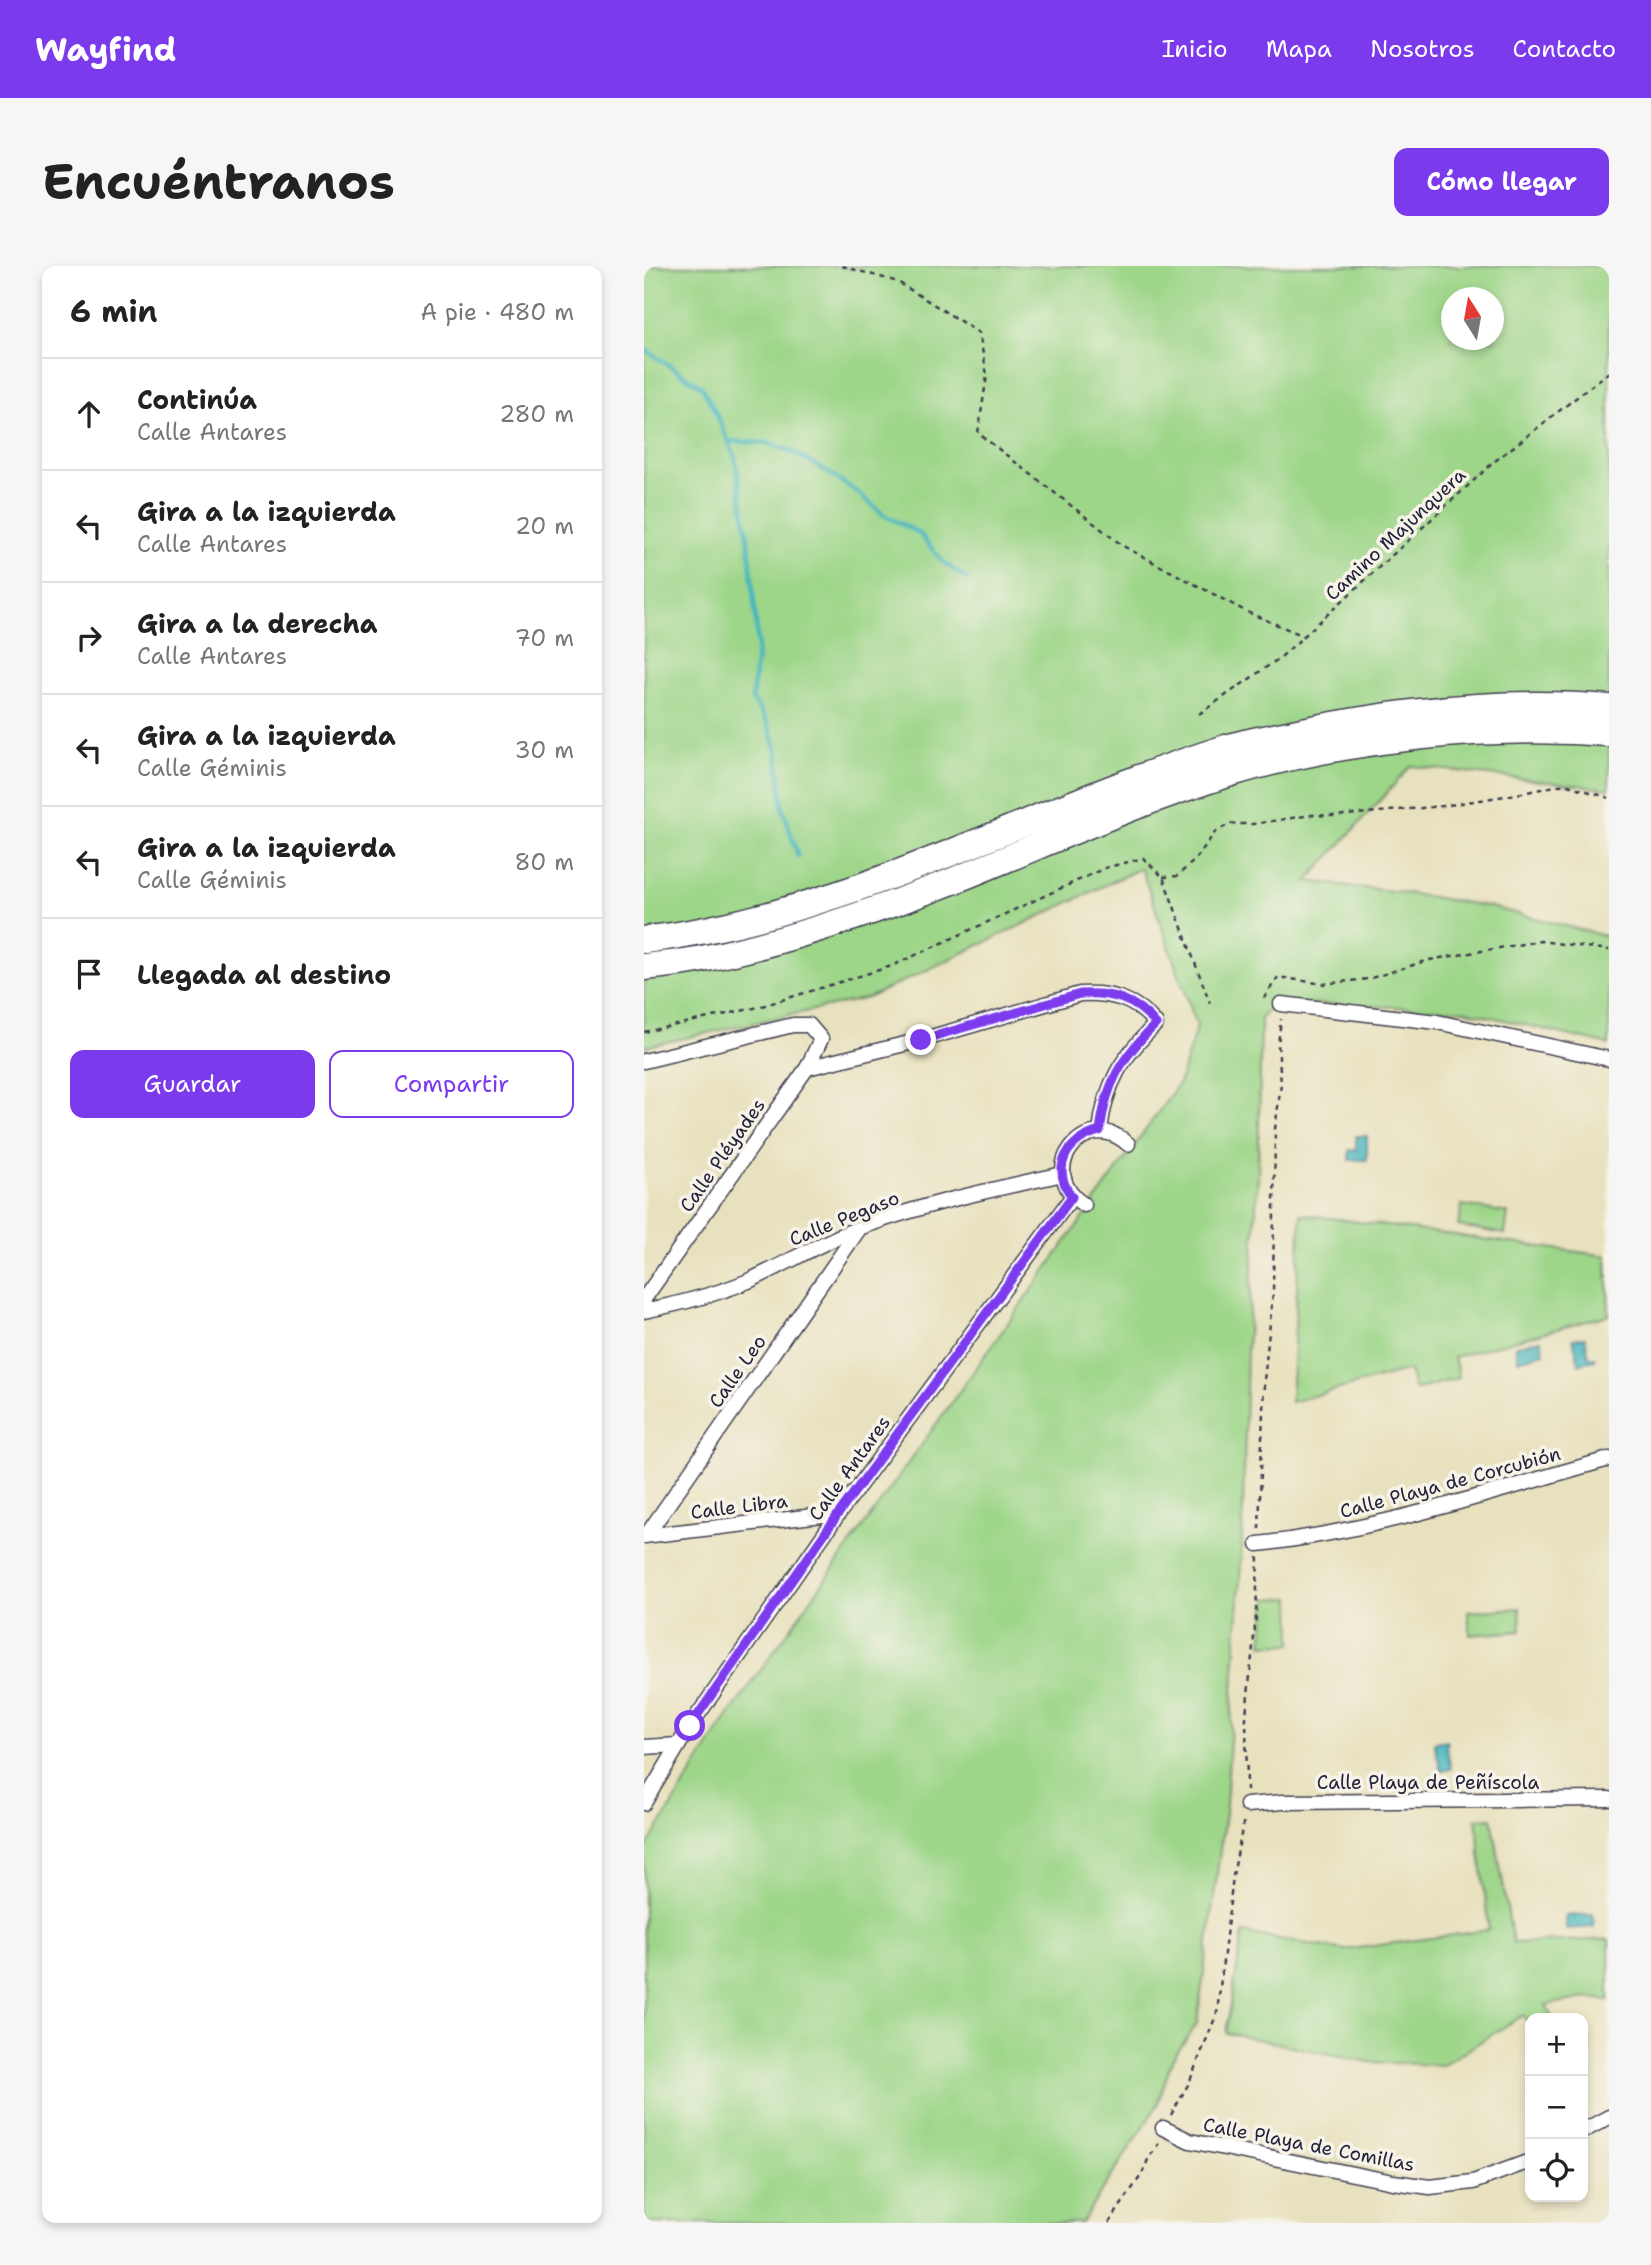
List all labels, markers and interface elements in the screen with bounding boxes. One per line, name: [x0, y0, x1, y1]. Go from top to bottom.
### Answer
text: Wayfind: [35, 27, 176, 72]
text: Inicio: [1162, 33, 1228, 65]
text: Mapa: [1266, 33, 1332, 65]
text: Nosotros: [1370, 33, 1475, 65]
text: Contacto: [1513, 33, 1616, 65]
button: Cómo llegar: [1394, 148, 1609, 216]
text: Encuéntranos: [42, 149, 395, 215]
north arrow: [1441, 287, 1504, 350]
text: 6 min: [70, 291, 157, 332]
text: A pie · 480 m: [421, 297, 574, 327]
text: Continúa: [137, 382, 257, 417]
icon: ahead: [70, 395, 108, 433]
text: 280 m: [499, 399, 574, 429]
text: Calle Antares: [137, 417, 287, 447]
street label: Camino Majunquera: [1320, 463, 1471, 606]
text: Gira a la izquierda: [137, 494, 396, 529]
icon: left: [70, 507, 108, 545]
text: 20 m: [515, 511, 574, 541]
text: Calle Antares: [137, 529, 287, 559]
text: Gira a la derecha: [137, 606, 378, 641]
icon: right: [70, 619, 108, 657]
text: 70 m: [515, 623, 574, 653]
text: Calle Antares: [137, 641, 287, 671]
text: Gira a la izquierda: [137, 718, 396, 753]
icon: left: [70, 731, 108, 769]
text: 30 m: [515, 735, 574, 765]
text: Calle Géminis: [137, 753, 287, 783]
text: Gira a la izquierda: [137, 830, 396, 865]
icon: left: [70, 843, 108, 881]
text: 80 m: [515, 847, 574, 877]
text: Calle Géminis: [137, 865, 287, 895]
icon: arrive: [70, 955, 108, 993]
text: Llegada al destino: [137, 957, 391, 992]
route end: [905, 1024, 936, 1055]
button: Guardar: [70, 1050, 315, 1118]
button: Compartir: [329, 1050, 574, 1118]
street label: Calle Pléyades: [674, 1094, 771, 1217]
street label: Calle Pegaso: [786, 1185, 903, 1252]
street label: Calle Leo: [703, 1330, 772, 1413]
street label: Calle Antares: [803, 1411, 896, 1526]
street label: Calle Playa de Corcubión: [1337, 1441, 1563, 1524]
street label: Calle Libra: [689, 1488, 789, 1525]
route start: [674, 1710, 705, 1741]
street label: Calle Playa de Peñíscola: [1317, 1770, 1539, 1795]
map controls: [1525, 2013, 1588, 2202]
button: +: [1525, 2013, 1588, 2076]
button: −: [1525, 2076, 1588, 2139]
street label: Calle Playa de Comillas: [1201, 2112, 1417, 2177]
button: locate: [1525, 2139, 1588, 2202]

